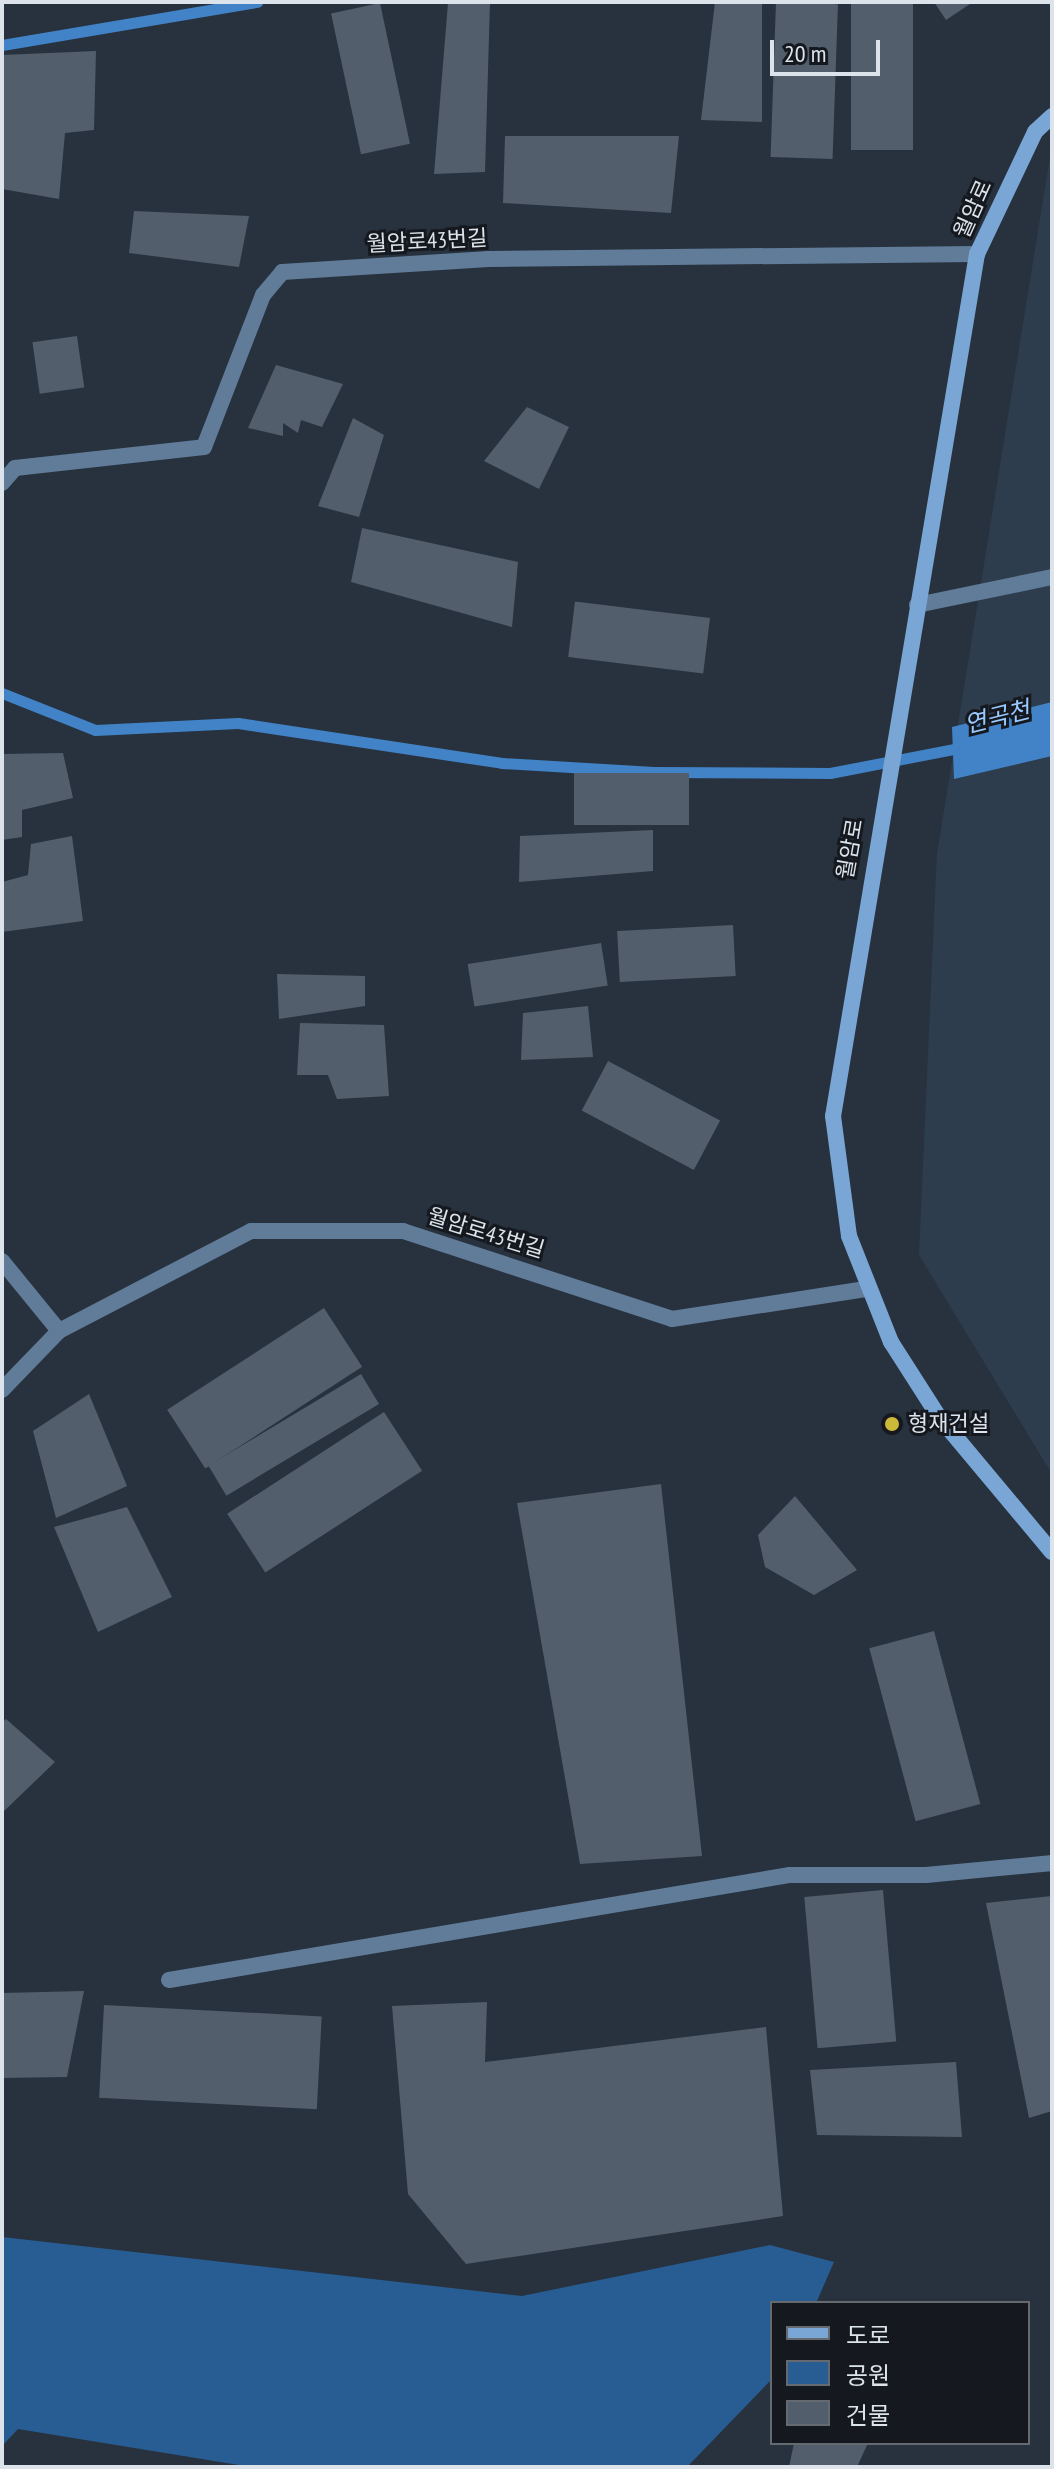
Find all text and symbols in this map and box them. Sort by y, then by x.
scale bar [774,24,884,74]
text: 20 m [784,38,826,69]
street label: 월암로 [949,176,997,242]
street label: 월암로43번길 [366,225,488,257]
water label: 연곡천 [961,695,1033,739]
street label: 월암로 [832,817,868,881]
street label: 월암로43번길 [424,1203,548,1263]
place label: 형재건설 [908,1411,989,1437]
marker: 형재건설 [883,1415,901,1433]
legend [770,2301,1030,2445]
text: 도로 [846,2320,890,2351]
text: 공원 [846,2360,890,2391]
text: 건물 [846,2400,890,2431]

